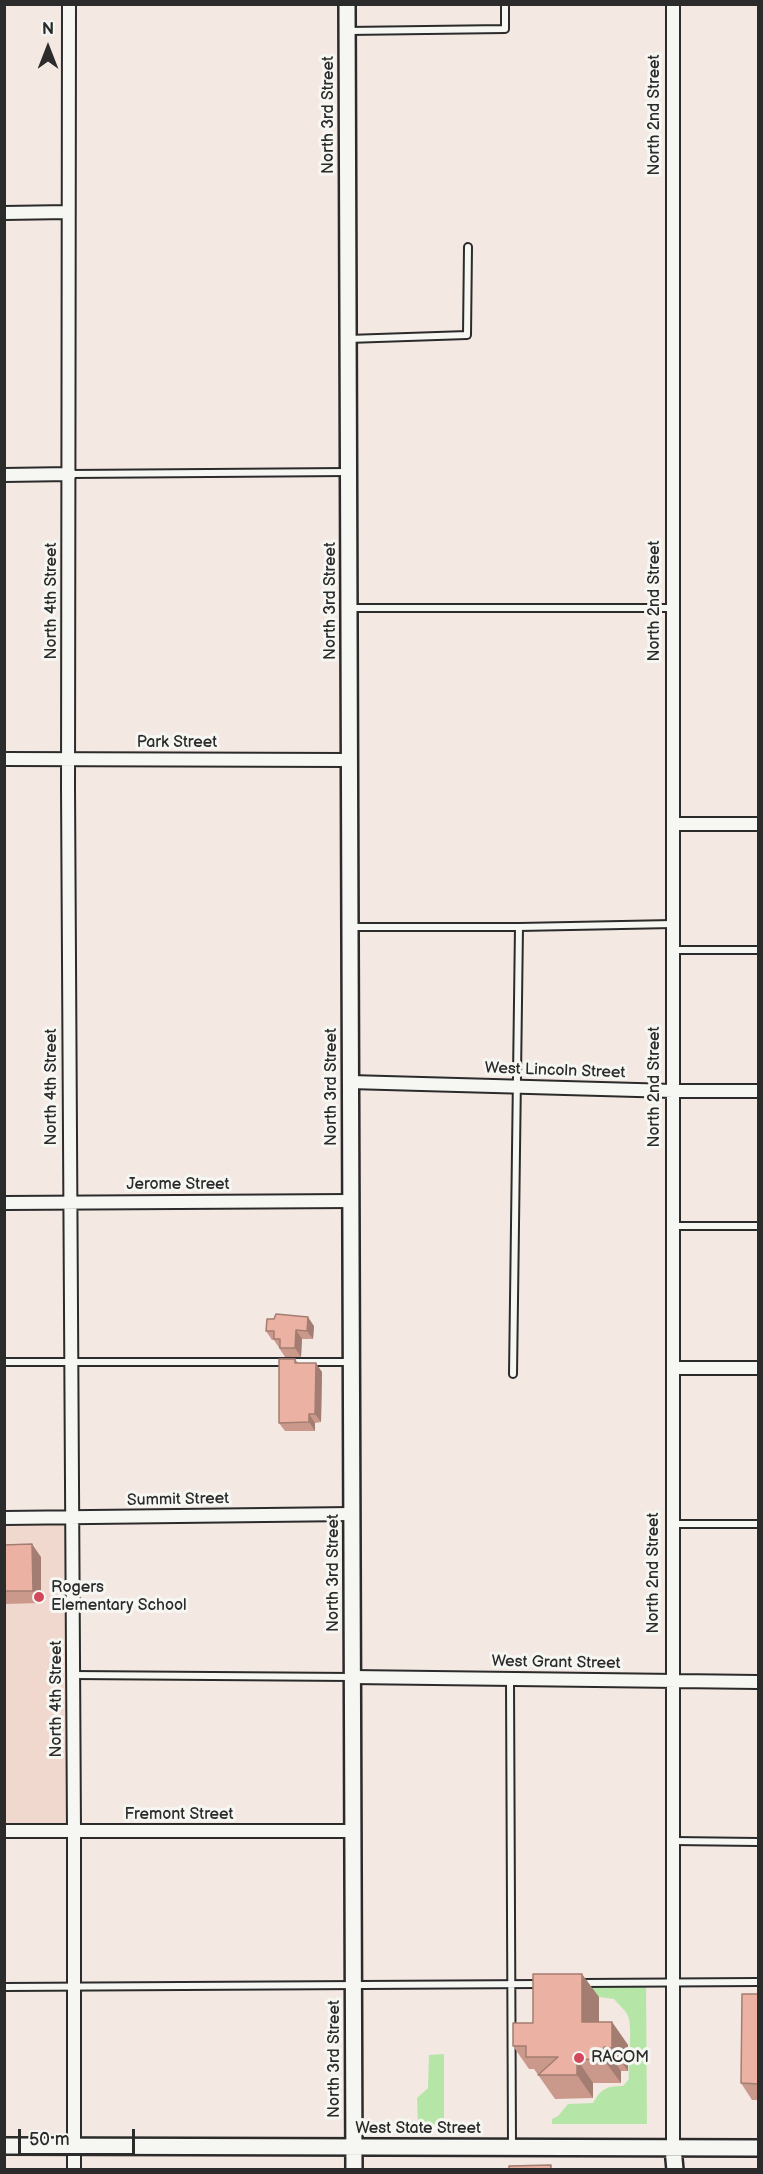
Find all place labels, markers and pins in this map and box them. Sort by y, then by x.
place label: Rogers Elementary School [51,1578,187,1616]
marker: Rogers Elementary School [32,1590,46,1604]
place label: RACOM [591,2048,649,2068]
marker: RACOM [572,2051,586,2065]

